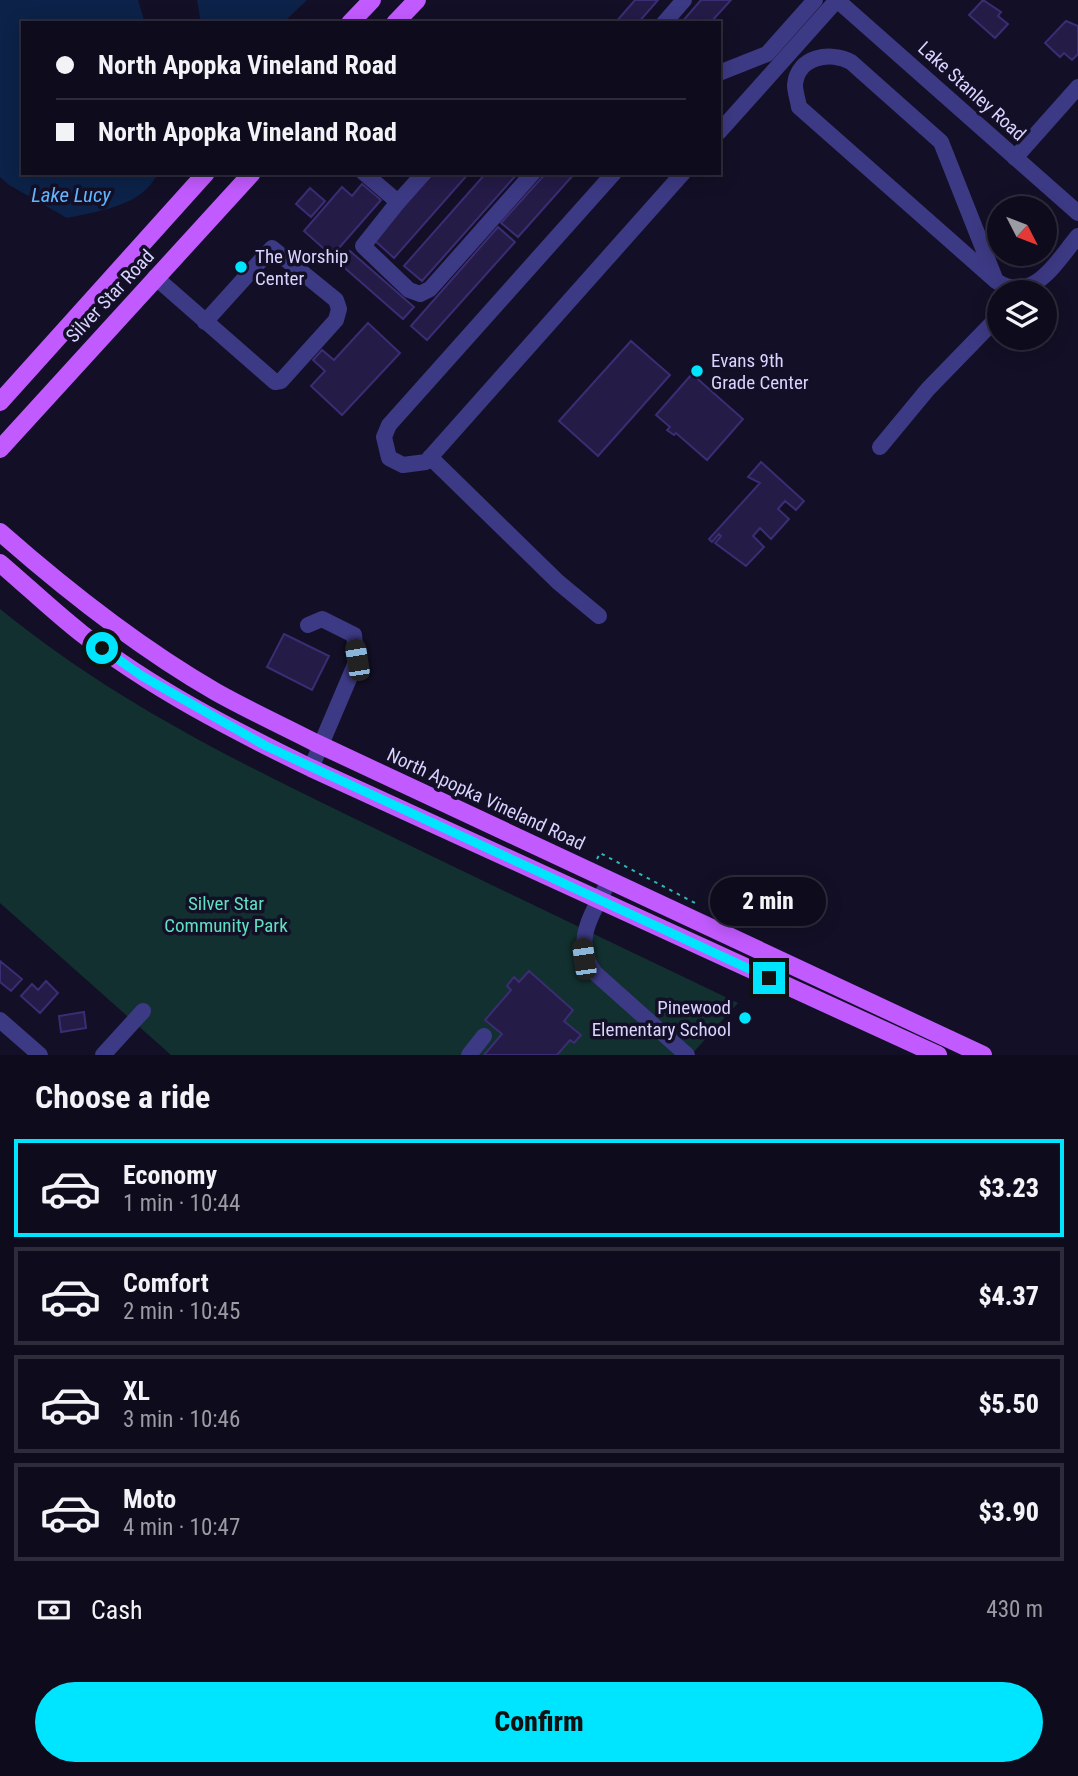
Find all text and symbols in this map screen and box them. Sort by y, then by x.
street label: Lake Stanley Road [913,37,1031,145]
text: North Apopka Vineland Road [98,50,397,80]
text: North Apopka Vineland Road [98,117,397,147]
water label: Lake Lucy [31,183,111,207]
north arrow [987,196,1057,266]
map controls [987,196,1057,350]
street label: Silver Star Road [61,245,159,347]
place label: The Worship Center [255,245,348,290]
marker: The Worship Center [233,259,249,275]
button: layers [987,280,1057,350]
place label: Evans 9th Grade Center [711,349,809,394]
marker: Evans 9th Grade Center [689,363,705,379]
route start [86,632,118,664]
car [344,638,371,682]
street label: North Apopka Vineland Road [383,743,589,855]
callout: 2 min [711,876,827,926]
text: 2 min [742,888,794,915]
park label: Silver Star Community Park [164,892,288,937]
car [571,937,598,981]
route end [753,962,785,994]
place label: Pinewood Elementary School [592,996,731,1041]
marker: Pinewood Elementary School [737,1010,753,1026]
text: Choose a ride [35,1078,210,1116]
icon: car [39,1157,102,1220]
text: Economy [123,1160,217,1190]
text: $3.23 [978,1173,1039,1203]
text: 1 min · 10:44 [123,1190,240,1217]
icon: car [39,1265,102,1328]
text: Comfort [123,1268,209,1298]
text: $4.37 [978,1281,1039,1311]
text: 2 min · 10:45 [123,1298,240,1325]
icon: car [39,1373,102,1436]
text: XL [123,1376,150,1406]
text: $5.50 [978,1389,1039,1419]
text: 3 min · 10:46 [123,1406,240,1433]
icon: car [39,1481,102,1544]
text: Moto [123,1484,176,1514]
text: $3.90 [978,1497,1039,1527]
text: 4 min · 10:47 [123,1514,240,1541]
icon: cash [35,1591,73,1629]
text: Cash [91,1595,143,1625]
text: 430 m [986,1596,1043,1623]
button: Confirm [35,1682,1043,1762]

